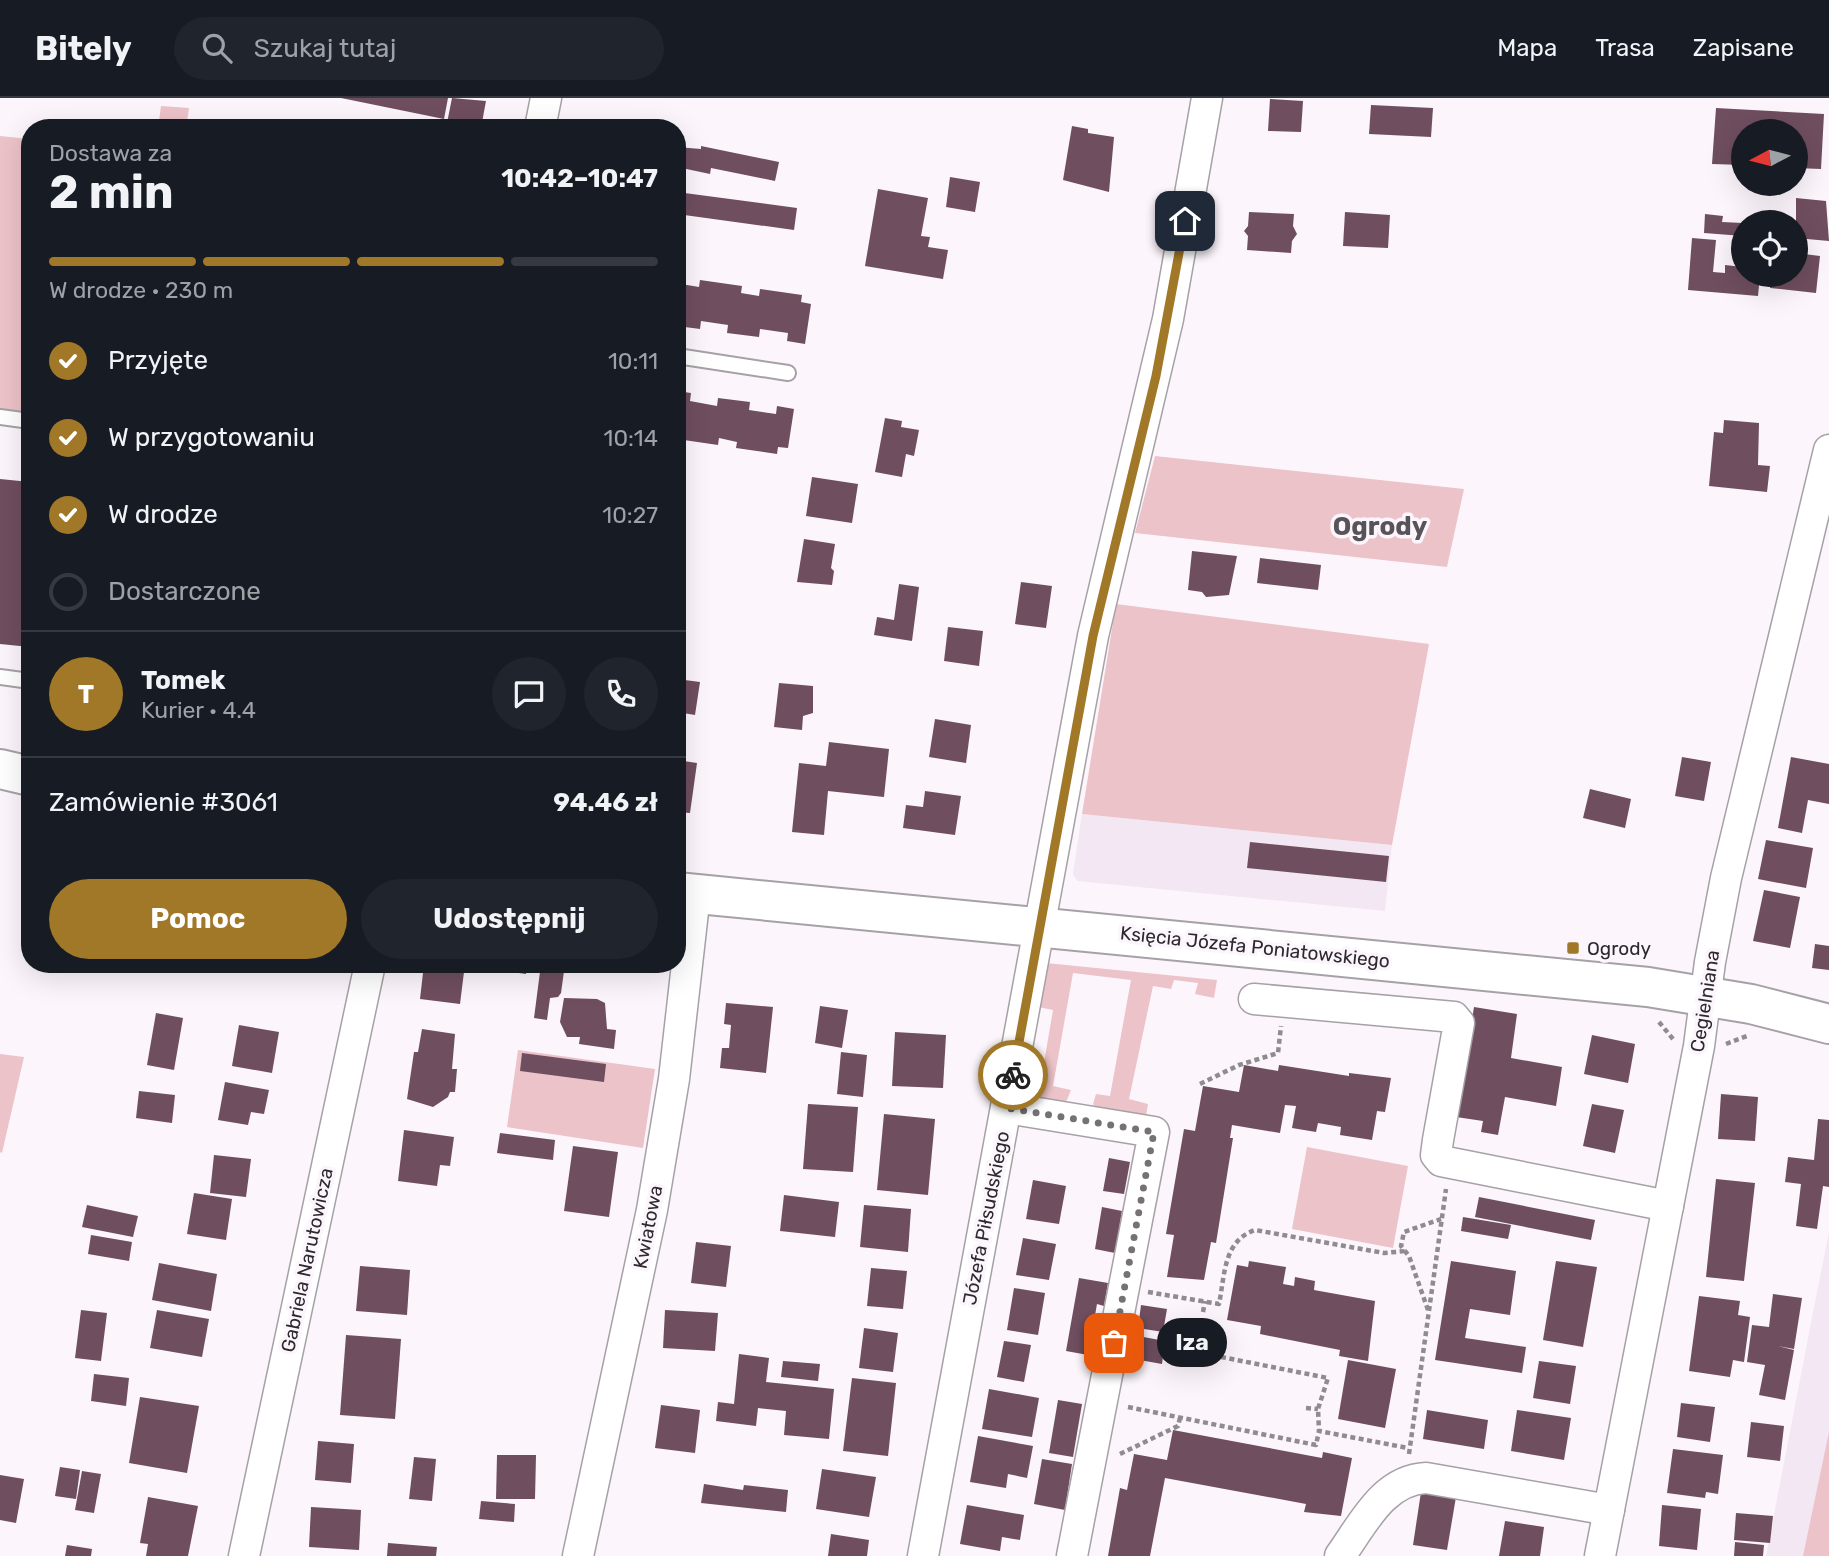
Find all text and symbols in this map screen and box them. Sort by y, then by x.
search box [174,17,664,80]
text: Bitely [35,29,132,68]
icon: search [198,29,236,67]
text: Szukaj tutaj [254,33,396,64]
text: Mapa [1497,34,1557,62]
text: Trasa [1595,34,1655,62]
text: Zapisane [1693,34,1794,62]
north arrow [1731,119,1808,196]
map controls [1731,119,1808,287]
text: Dostawa za [49,139,172,167]
text: 10:42–10:47 [501,163,658,194]
text: 2 min [49,165,174,220]
pin [1155,191,1215,251]
icon: home [1166,202,1204,240]
button: locate [1731,210,1808,287]
text: W drodze · 230 m [49,276,233,304]
icon: check [49,342,87,380]
text: Przyjęte [108,345,208,376]
text: 10:11 [608,347,658,375]
icon: check [49,419,87,457]
text: W przygotowaniu [108,422,315,453]
text: 10:14 [604,424,658,452]
icon: check [49,496,87,534]
text: W drodze [108,499,218,530]
text: 10:27 [602,501,658,529]
district label: Ogrody [1333,511,1428,542]
text: Dostarczone [108,576,261,607]
button: chat [492,657,566,731]
button: phone [584,657,658,731]
text: Tomek [141,665,225,696]
text: T [78,679,94,710]
text: Kurier · 4.4 [141,696,256,724]
text: Zamówienie #3061 [49,787,278,818]
text: 94.46 zł [553,787,658,818]
button: Pomoc [49,879,347,959]
button: Udostępnij [361,879,658,959]
street label: Księcia Józefa Poniatowskiego [1119,921,1391,973]
place label: Ogrody [1587,937,1651,960]
marker: Ogrody [1565,940,1581,956]
street label: Cegielniana [1686,948,1724,1054]
courier [978,1040,1048,1110]
icon: bike [994,1056,1032,1094]
street label: Józefa Piłsudskiego [958,1129,1014,1307]
street label: Gabriela Narutowicza [276,1166,338,1354]
street label: Kwiatowa [629,1183,667,1271]
pin [1084,1313,1144,1373]
callout: Iza [1156,1318,1226,1368]
icon: bag [1095,1324,1133,1362]
text: Iza [1175,1328,1209,1356]

